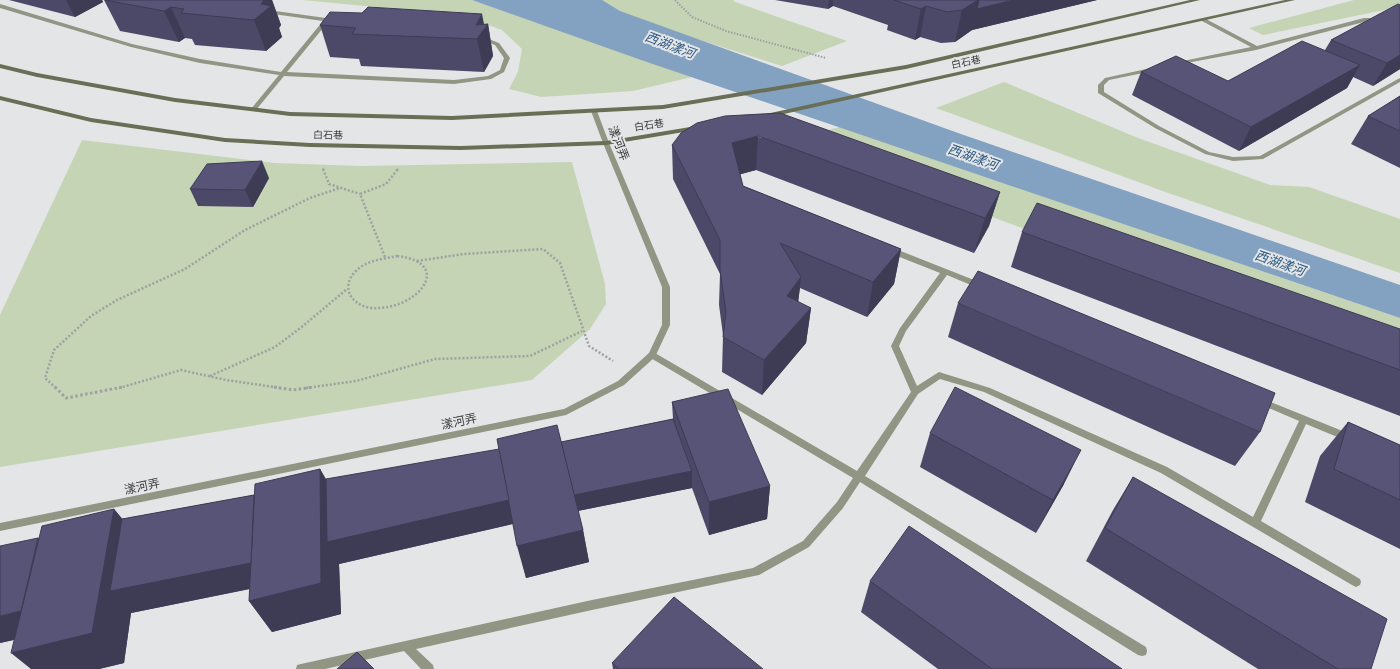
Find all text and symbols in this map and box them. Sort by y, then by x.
water label: 西湖漾河 [643,28,700,63]
street label: 白石巷 [950,53,982,71]
street label: 白石巷 [633,116,665,134]
street label: 漾河弄 [606,124,632,162]
street label: 白石巷 [313,128,343,142]
water label: 西湖漾河 [946,140,1003,174]
water label: 西湖漾河 [1253,246,1310,280]
street label: 漾河弄 [440,410,478,432]
street label: 漾河弄 [123,475,161,497]

